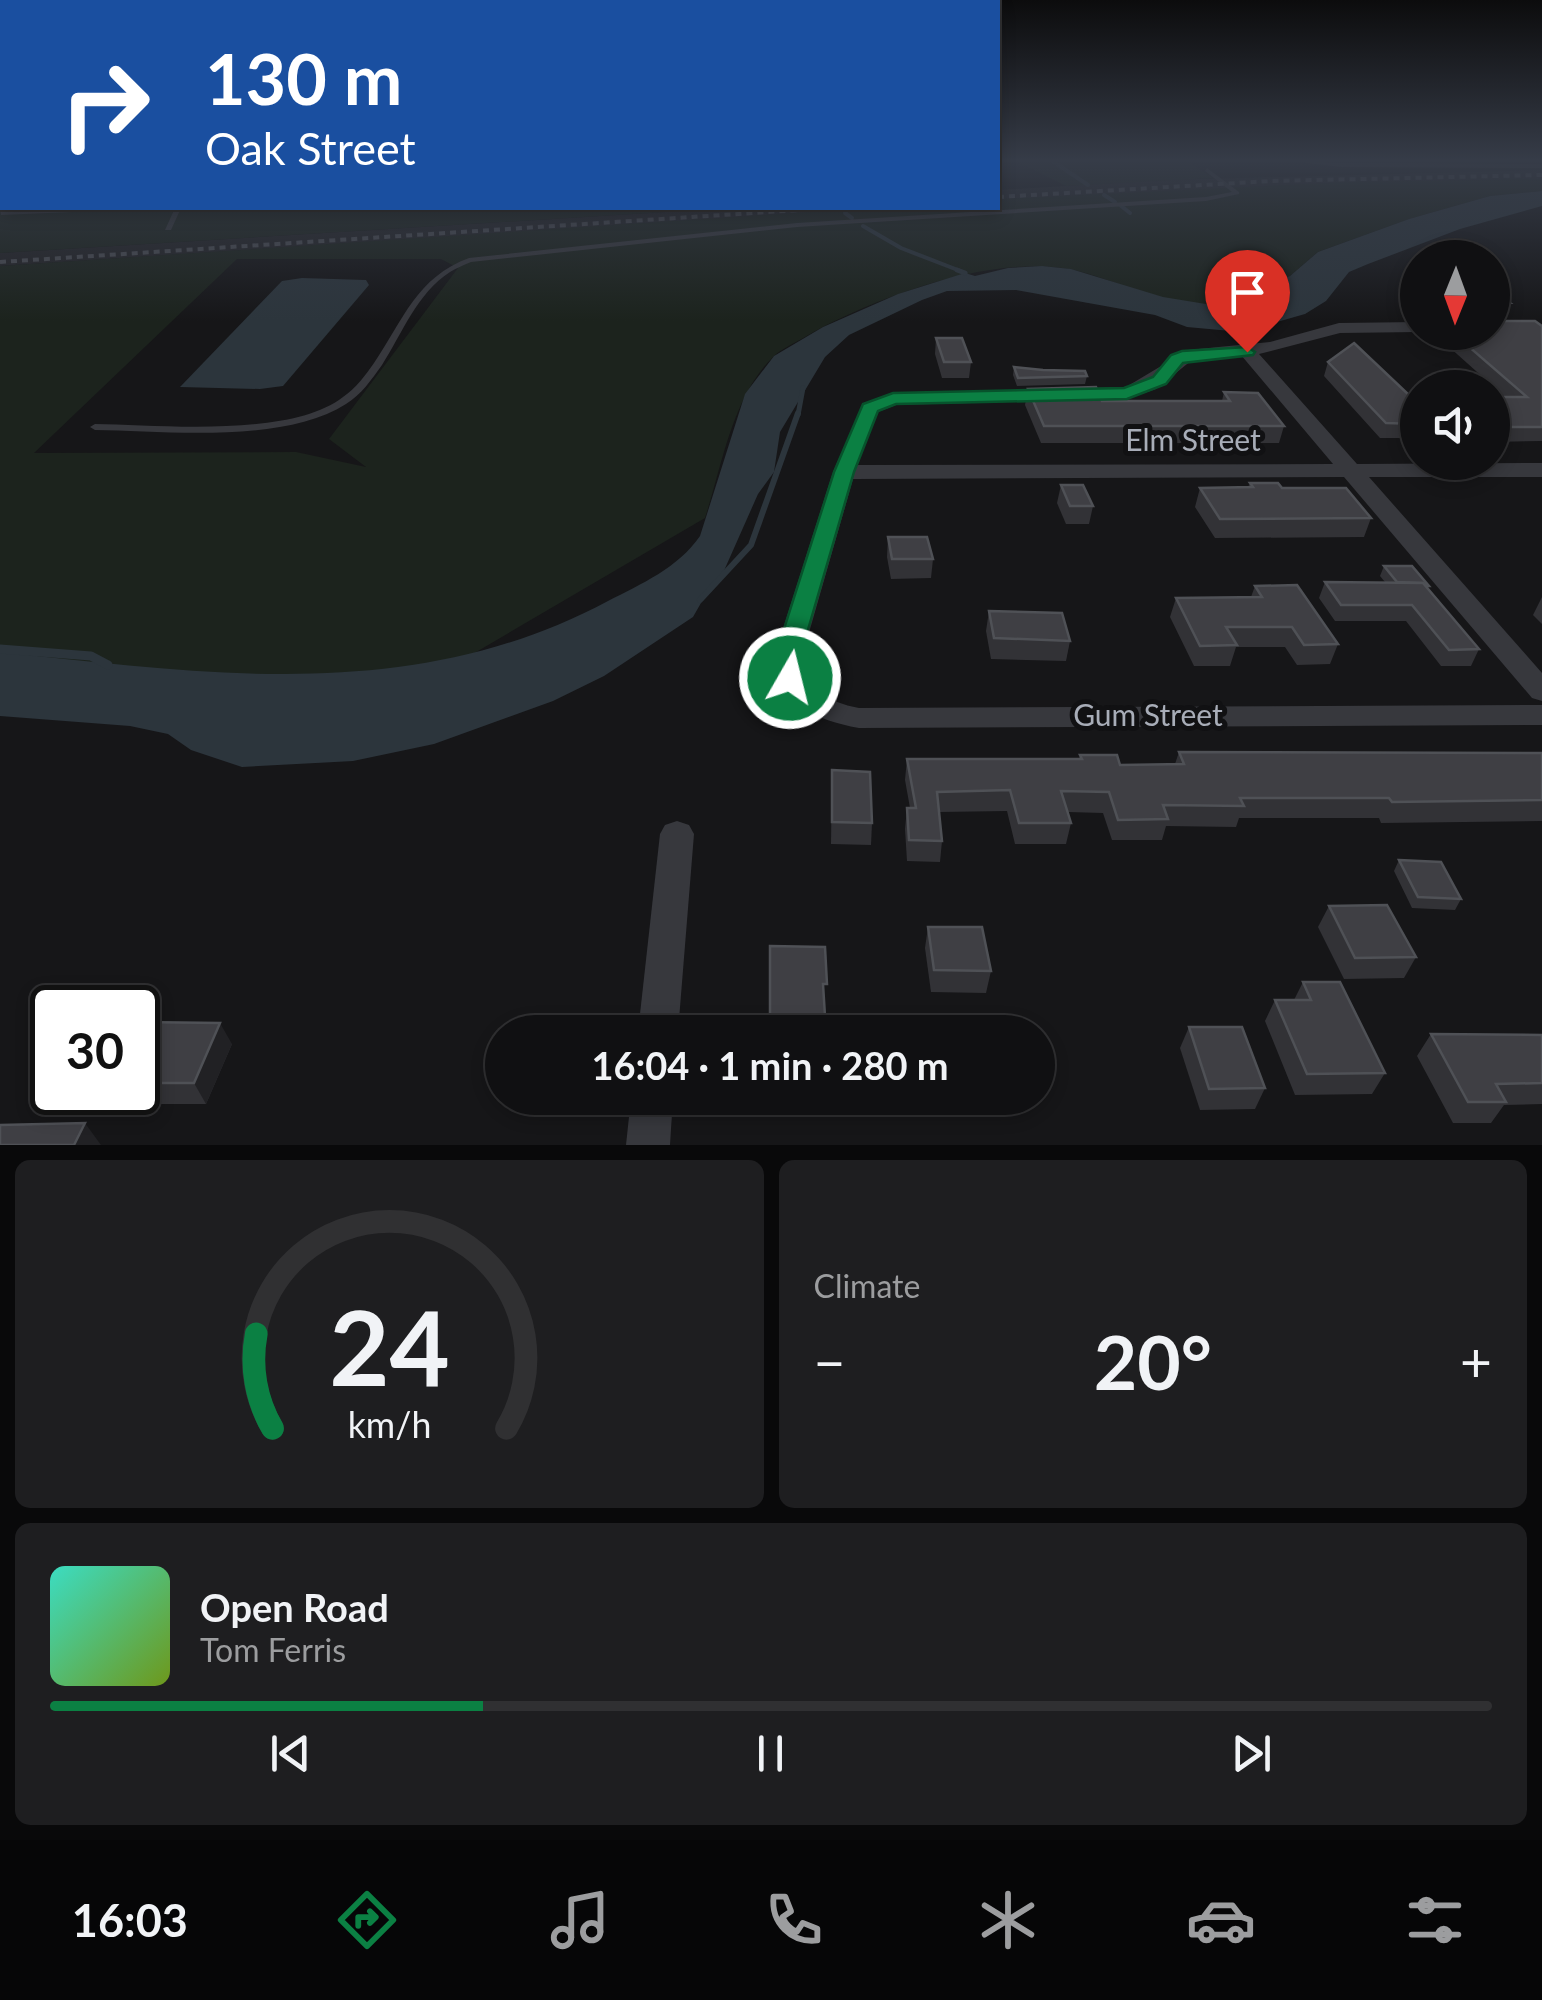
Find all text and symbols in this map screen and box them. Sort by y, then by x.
text: 130 m [205,36,402,120]
icon: right [40,40,170,170]
text: Oak Street [205,121,416,175]
north arrow [1400,240,1510,350]
map controls [1400,240,1510,480]
pin [1205,250,1290,353]
icon: arrive [1220,265,1275,320]
button: sound [1400,370,1510,480]
street label: Elm Street [1125,421,1261,457]
position arrow [738,626,842,730]
street label: Gum Street [1073,696,1223,732]
speed limit sign: 30 [30,985,160,1115]
text: 16:04 · 1 min · 280 m [591,1042,949,1088]
text: Climate [814,1266,920,1305]
text: 24 [329,1283,450,1408]
text: 20° [1094,1316,1212,1406]
text: − [814,1328,845,1394]
text: + [1460,1328,1492,1394]
text: km/h [347,1403,431,1446]
text: Open Road [200,1584,389,1630]
text: Tom Ferris [200,1630,346,1669]
icon: previous [263,1726,318,1781]
icon: pause [743,1726,798,1781]
icon: next [1224,1726,1279,1781]
icon: directions [332,1885,402,1955]
icon: music [545,1885,615,1955]
icon: phone [759,1885,829,1955]
icon: climate [973,1885,1043,1955]
icon: car [1186,1885,1256,1955]
icon: filters [1400,1885,1470,1955]
text: 16:03 [72,1893,188,1947]

